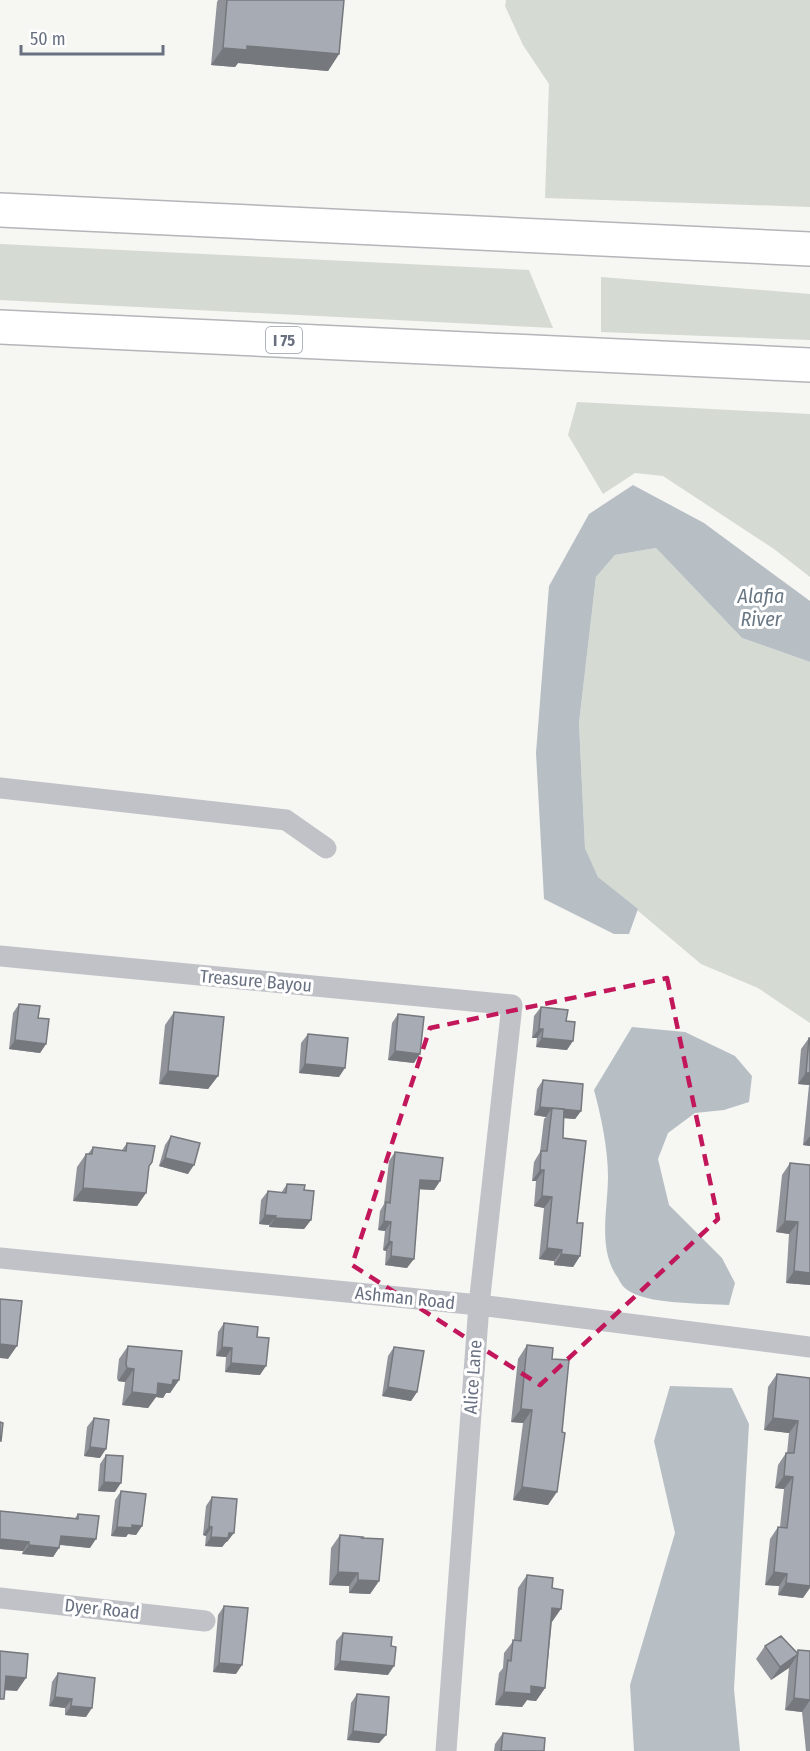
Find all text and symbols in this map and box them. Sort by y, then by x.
scale bar [21,18,164,56]
text: 50 m [30,28,66,50]
road number: I 75 [266,327,302,353]
water label: Alafia River [737,584,784,631]
street label: Treasure Bayou [199,965,313,997]
street label: Ashman Road [354,1282,456,1314]
street label: Alice Lane [459,1339,487,1415]
street label: Dyer Road [63,1594,141,1624]

